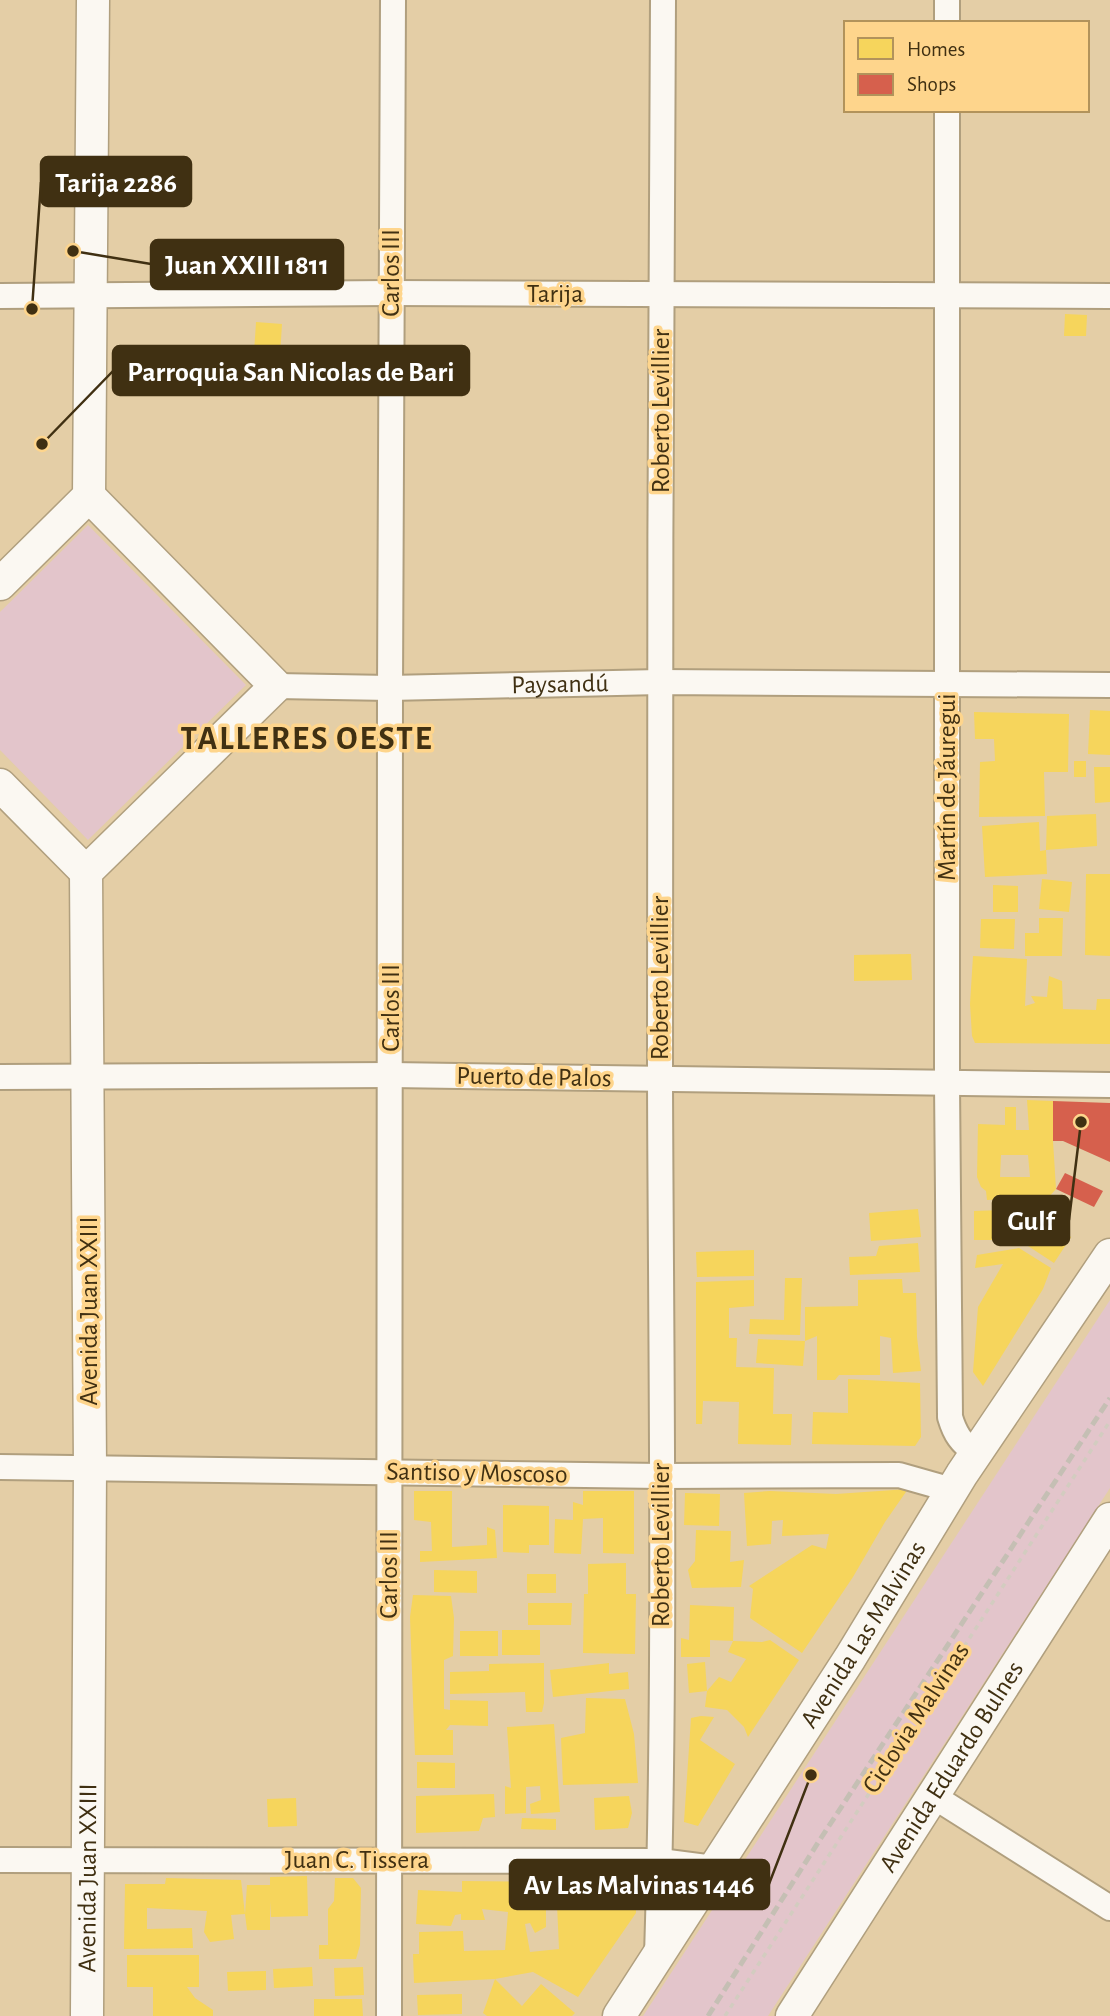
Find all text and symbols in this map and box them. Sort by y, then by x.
legend [844,21,1089,112]
text: Homes [907,39,965,60]
text: Shops [907,74,956,95]
callout: Tarija 2286 [41,157,191,206]
text: Tarija 2286 [55,170,177,198]
street label: Carlos III [378,229,404,317]
callout: Juan XXIII 1811 [151,240,343,289]
text: Juan XXIII 1811 [165,252,329,280]
street label: Tarija [527,281,583,307]
street label: Roberto Levillier [648,328,674,493]
callout: Parroquia San Nicolas de Bari [113,346,469,395]
text: Parroquia San Nicolas de Bari [127,359,455,387]
street label: Paysandú [511,670,609,698]
street label: Martín de Jáuregui [934,693,960,881]
district label: TALLERES OESTE [181,723,433,756]
street label: Roberto Levillier [647,895,673,1060]
street label: Carlos III [378,964,404,1052]
street label: Puerto de Palos [456,1063,612,1091]
callout: Gulf [993,1196,1069,1245]
text: Gulf [1007,1208,1057,1236]
street label: Avenida Juan XXIII [76,1217,102,1405]
street label: Santiso y Moscoso [386,1458,568,1488]
street label: Roberto Levillier [648,1462,674,1627]
street label: Carlos III [376,1531,402,1619]
street label: Avenida Las Malvinas [796,1537,931,1733]
street label: Ciclovia Malvinas [858,1638,974,1798]
street label: Avenida Eduardo Bulnes [875,1657,1028,1877]
street label: Avenida Juan XXIII [74,1783,101,1973]
street label: Juan C. Tissera [285,1847,429,1873]
callout: Av Las Malvinas 1446 [510,1860,769,1909]
text: Av Las Malvinas 1446 [523,1872,755,1900]

